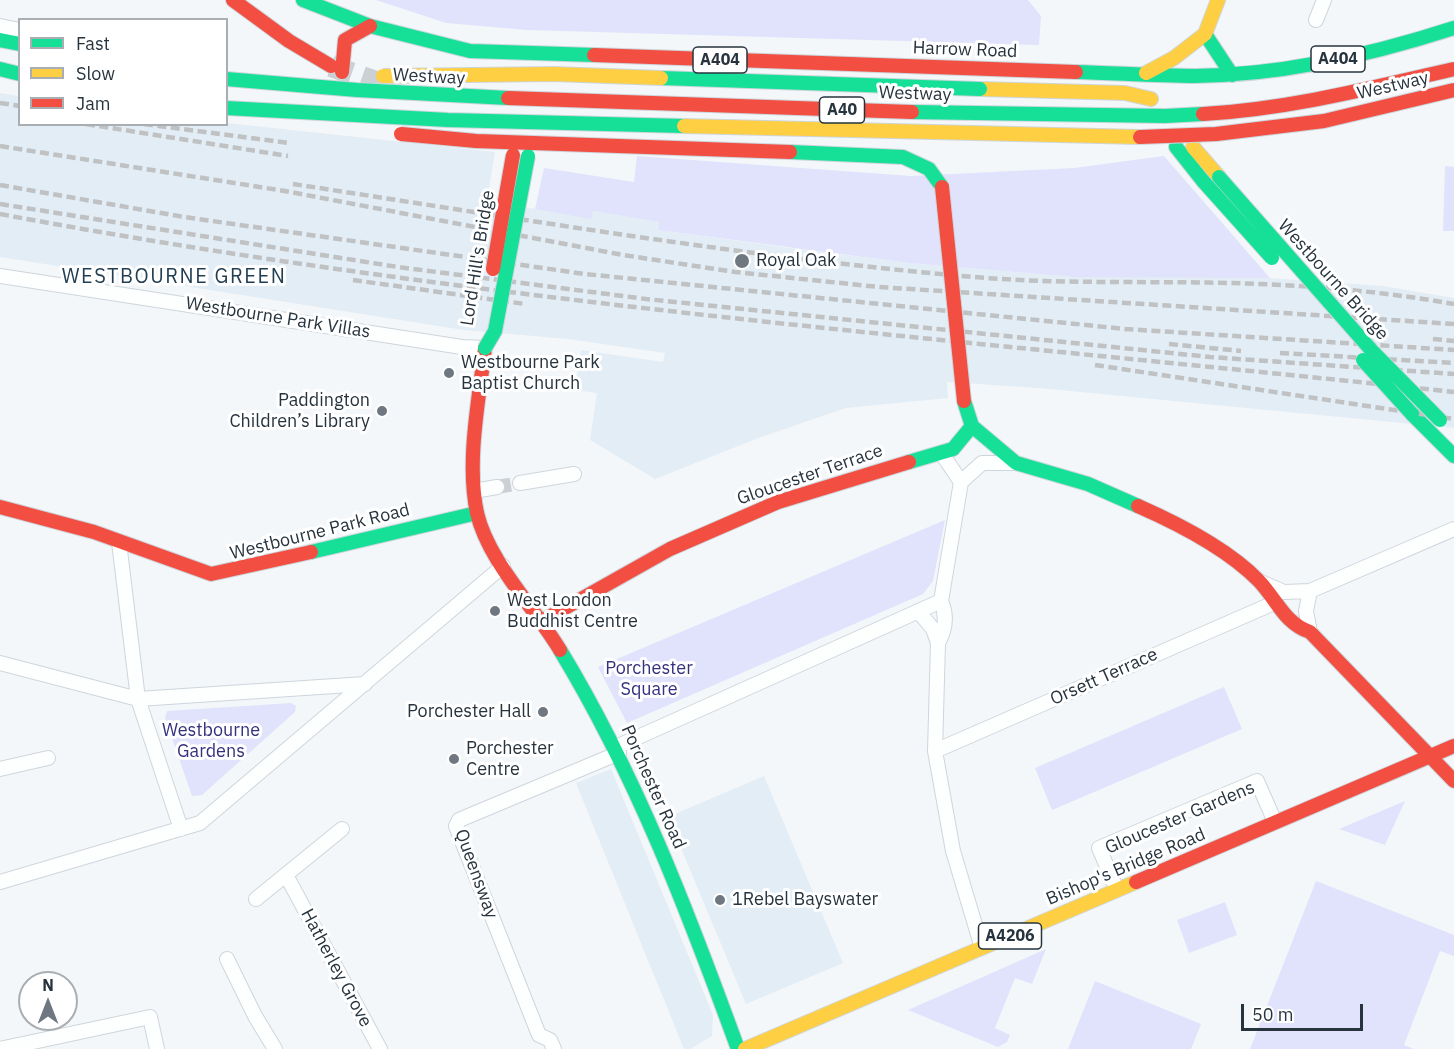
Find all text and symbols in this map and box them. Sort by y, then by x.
legend [18,18,228,126]
text: Fast [76,32,110,55]
street label: Harrow Road [912,37,1018,63]
road number: A404 [1311,46,1365,72]
road number: A404 [693,47,747,73]
text: Slow [76,62,115,85]
street label: Westway [392,64,466,90]
street label: Westway [1355,67,1431,105]
street label: Westway [878,82,952,106]
text: Jam [76,92,111,115]
road number: A40 [820,97,864,123]
street label: Lord Hill's Bridge [457,189,499,327]
street label: Westbourne Bridge [1273,215,1393,345]
place label: Royal Oak [756,250,837,272]
marker: Royal Oak [733,252,751,270]
district label: WESTBOURNE GREEN [62,265,286,289]
street label: Westbourne Park Villas [184,293,372,343]
place label: Westbourne Park Baptist Church [461,352,600,394]
marker: Westbourne Park Baptist Church [442,366,456,380]
place label: Paddington Children’s Library [229,390,370,432]
marker: Paddington Children’s Library [375,404,389,418]
street label: Gloucester Terrace [734,440,886,510]
street label: Westbourne Park Road [228,499,412,565]
place label: West London Buddhist Centre [507,590,638,632]
marker: West London Buddhist Centre [488,604,502,618]
street label: Orsett Terrace [1047,644,1161,710]
park label: Porchester Square [605,658,693,700]
place label: Porchester Hall [407,701,531,723]
marker: Porchester Hall [536,705,550,719]
park label: Westbourne Gardens [162,720,260,762]
street label: Porchester Road [616,722,690,852]
place label: Porchester Centre [466,738,554,780]
marker: Porchester Centre [447,752,461,766]
street label: Gloucester Gardens [1102,777,1258,859]
street label: Bishop's Bridge Road [1043,824,1209,910]
street label: Queensway [450,826,502,922]
place label: 1Rebel Bayswater [732,889,878,911]
marker: 1Rebel Bayswater [713,893,727,907]
street label: Hatherley Grove [296,905,376,1031]
road number: A4206 [978,923,1042,949]
north arrow [18,971,78,1031]
text: N [42,975,54,995]
scale bar [1244,992,1366,1030]
text: 50 m [1252,1003,1294,1026]

